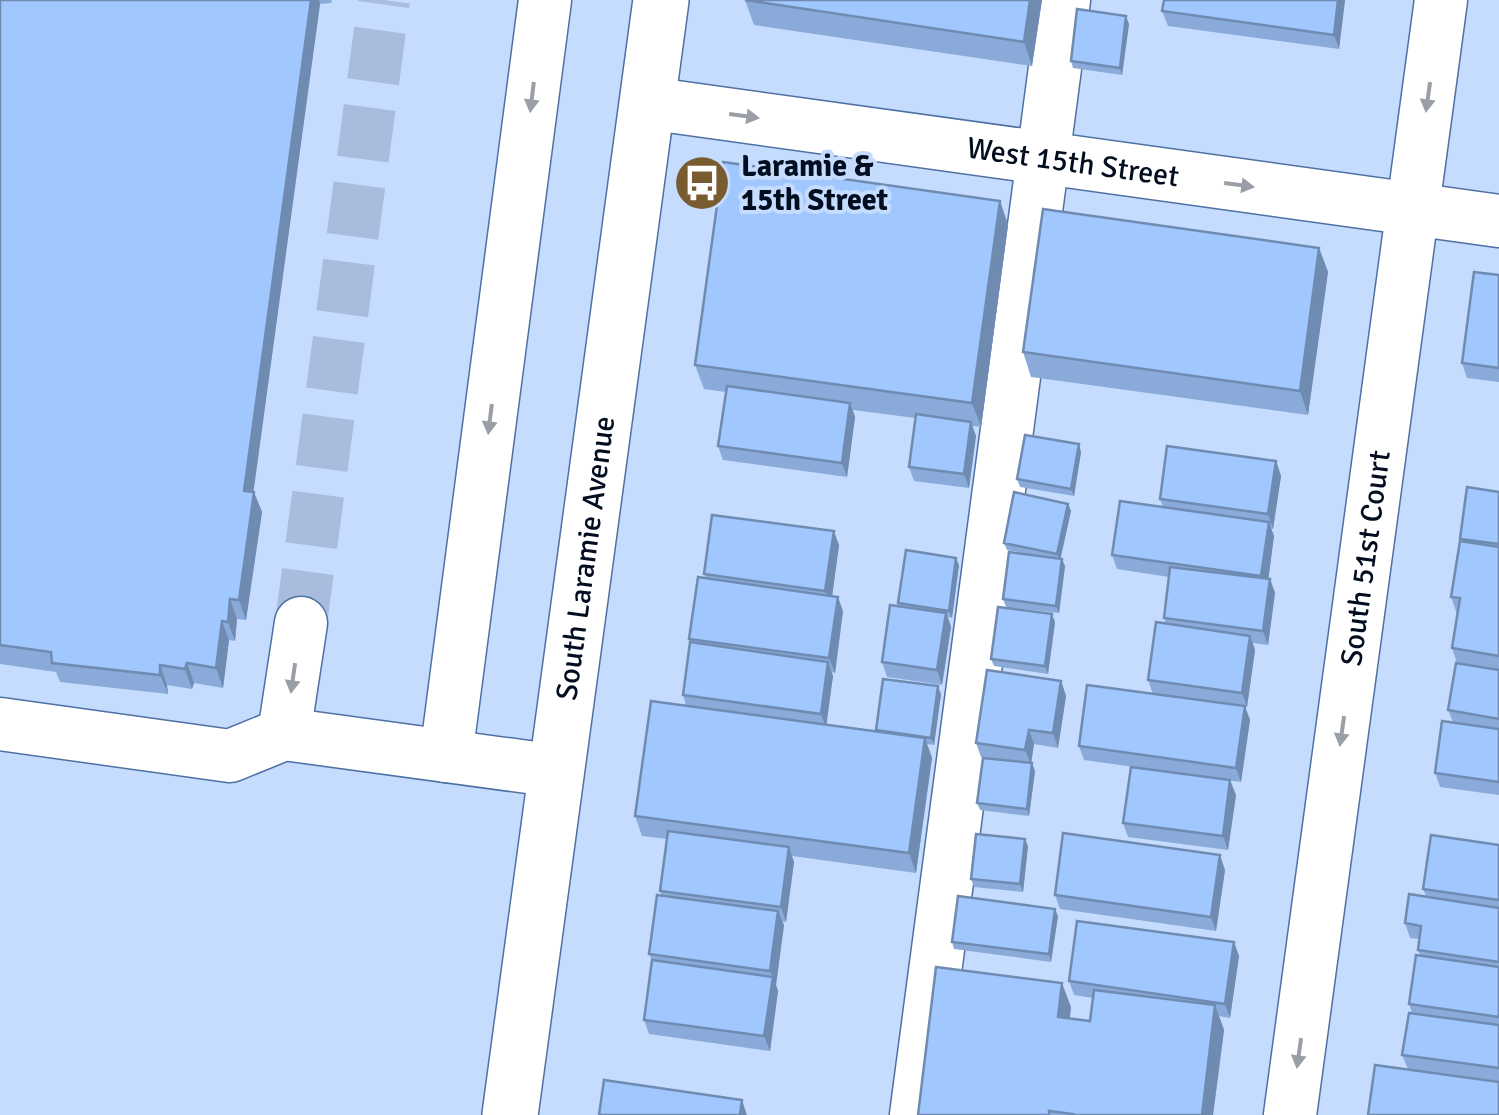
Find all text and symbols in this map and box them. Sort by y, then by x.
one-way arrow [524,81,540,113]
one-way arrow [1419,81,1435,113]
one-way arrow [729,109,760,125]
street label: West 15th Street [965,129,1181,195]
place label: Laramie & 15th Street [741,148,888,219]
bus stop icon: Laramie & 15th Street [672,153,732,213]
one-way arrow [1224,177,1256,193]
one-way arrow [481,404,497,435]
street label: South Laramie Avenue [548,414,623,702]
street label: South 51st Court [1333,448,1398,668]
one-way arrow [284,663,300,694]
one-way arrow [1334,716,1350,747]
one-way arrow [1290,1038,1306,1069]

